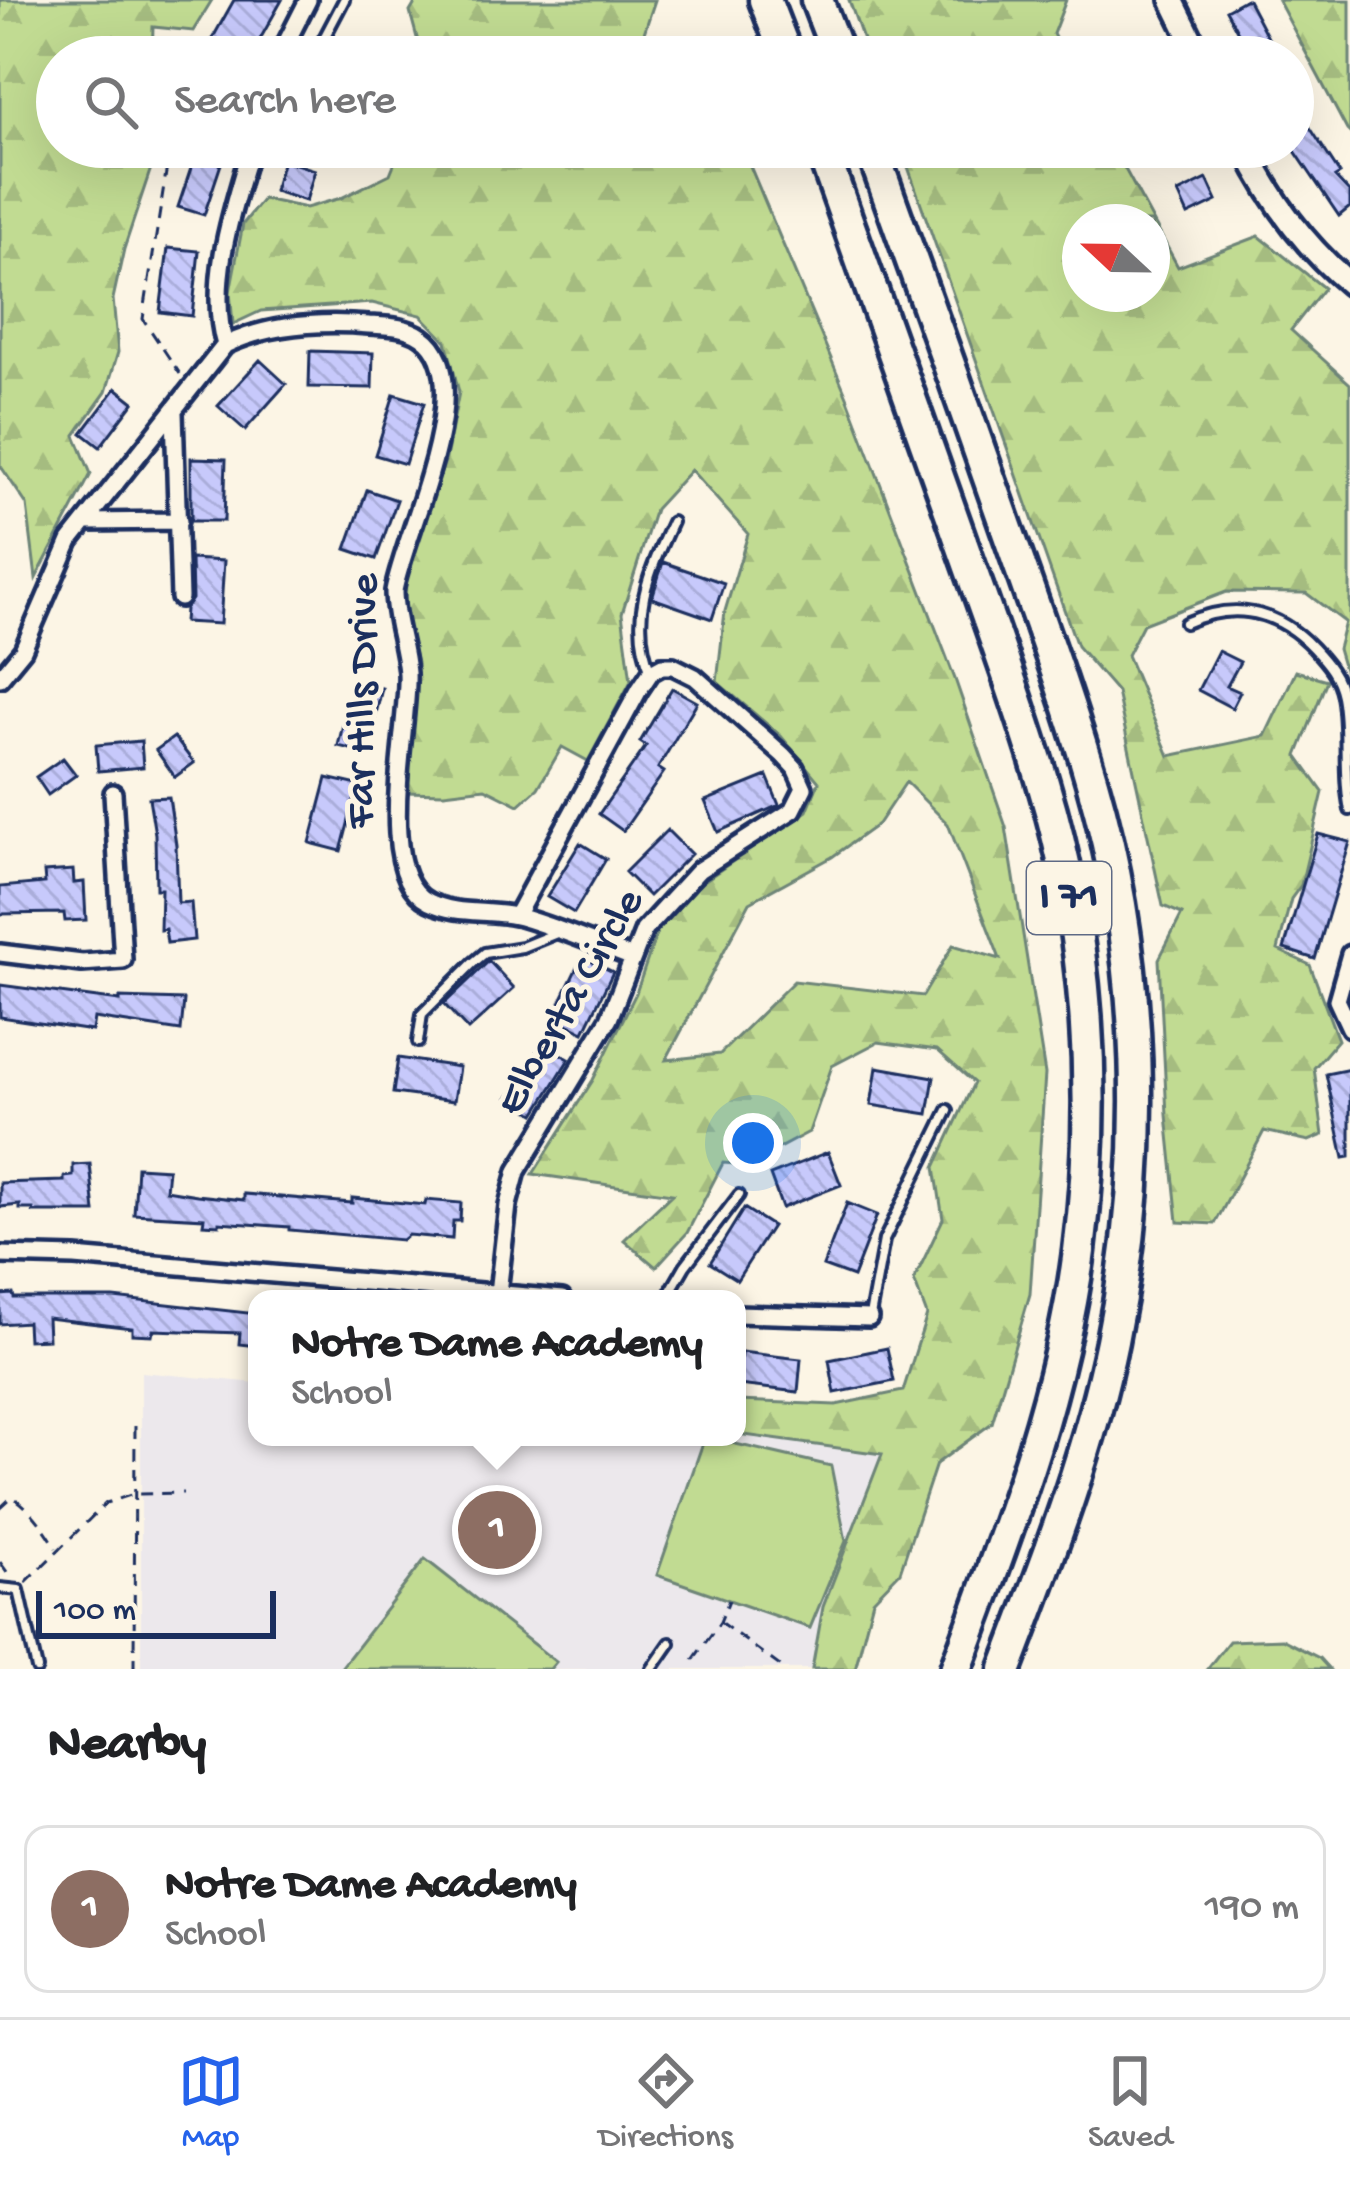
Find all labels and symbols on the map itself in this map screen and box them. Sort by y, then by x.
north arrow [1062,204,1170,312]
street label: Far Hills Drive [336,572,394,830]
road number: I 71 [1027,862,1111,934]
street label: Elberta Circle [486,879,659,1126]
your location [723,1113,783,1173]
pin: 1 [458,1485,536,1575]
scale bar [36,1585,276,1638]

